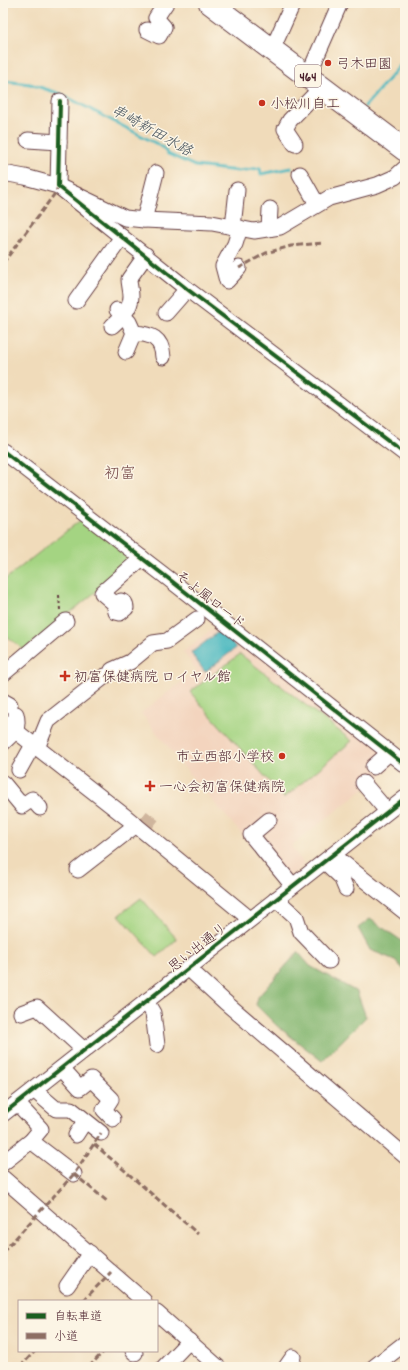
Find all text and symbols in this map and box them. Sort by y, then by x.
place label: 弓木田園 [336,55,392,75]
marker: 弓木田園 [323,58,333,68]
road number: 464 [295,65,321,87]
place label: 小松川自工 [270,95,340,115]
marker: 小松川自工 [257,98,267,108]
water label: 串崎新田水路 [106,100,197,164]
district label: 初富 [104,463,136,486]
street label: そよ風ロード [171,567,249,634]
place label: 初富保健病院 ロイヤル館 [74,668,231,688]
marker: 初富保健病院 ロイヤル館 [59,670,71,682]
place label: 市立西部小学校 [176,748,274,768]
marker: 市立西部小学校 [277,751,287,761]
place label: 一心会初富保健病院 [159,778,285,798]
marker: 一心会初富保健病院 [144,780,156,792]
street label: 思い出通り [164,919,232,978]
legend [18,1300,158,1352]
text: 自転車道 [54,1309,102,1326]
text: 小道 [54,1329,78,1346]

